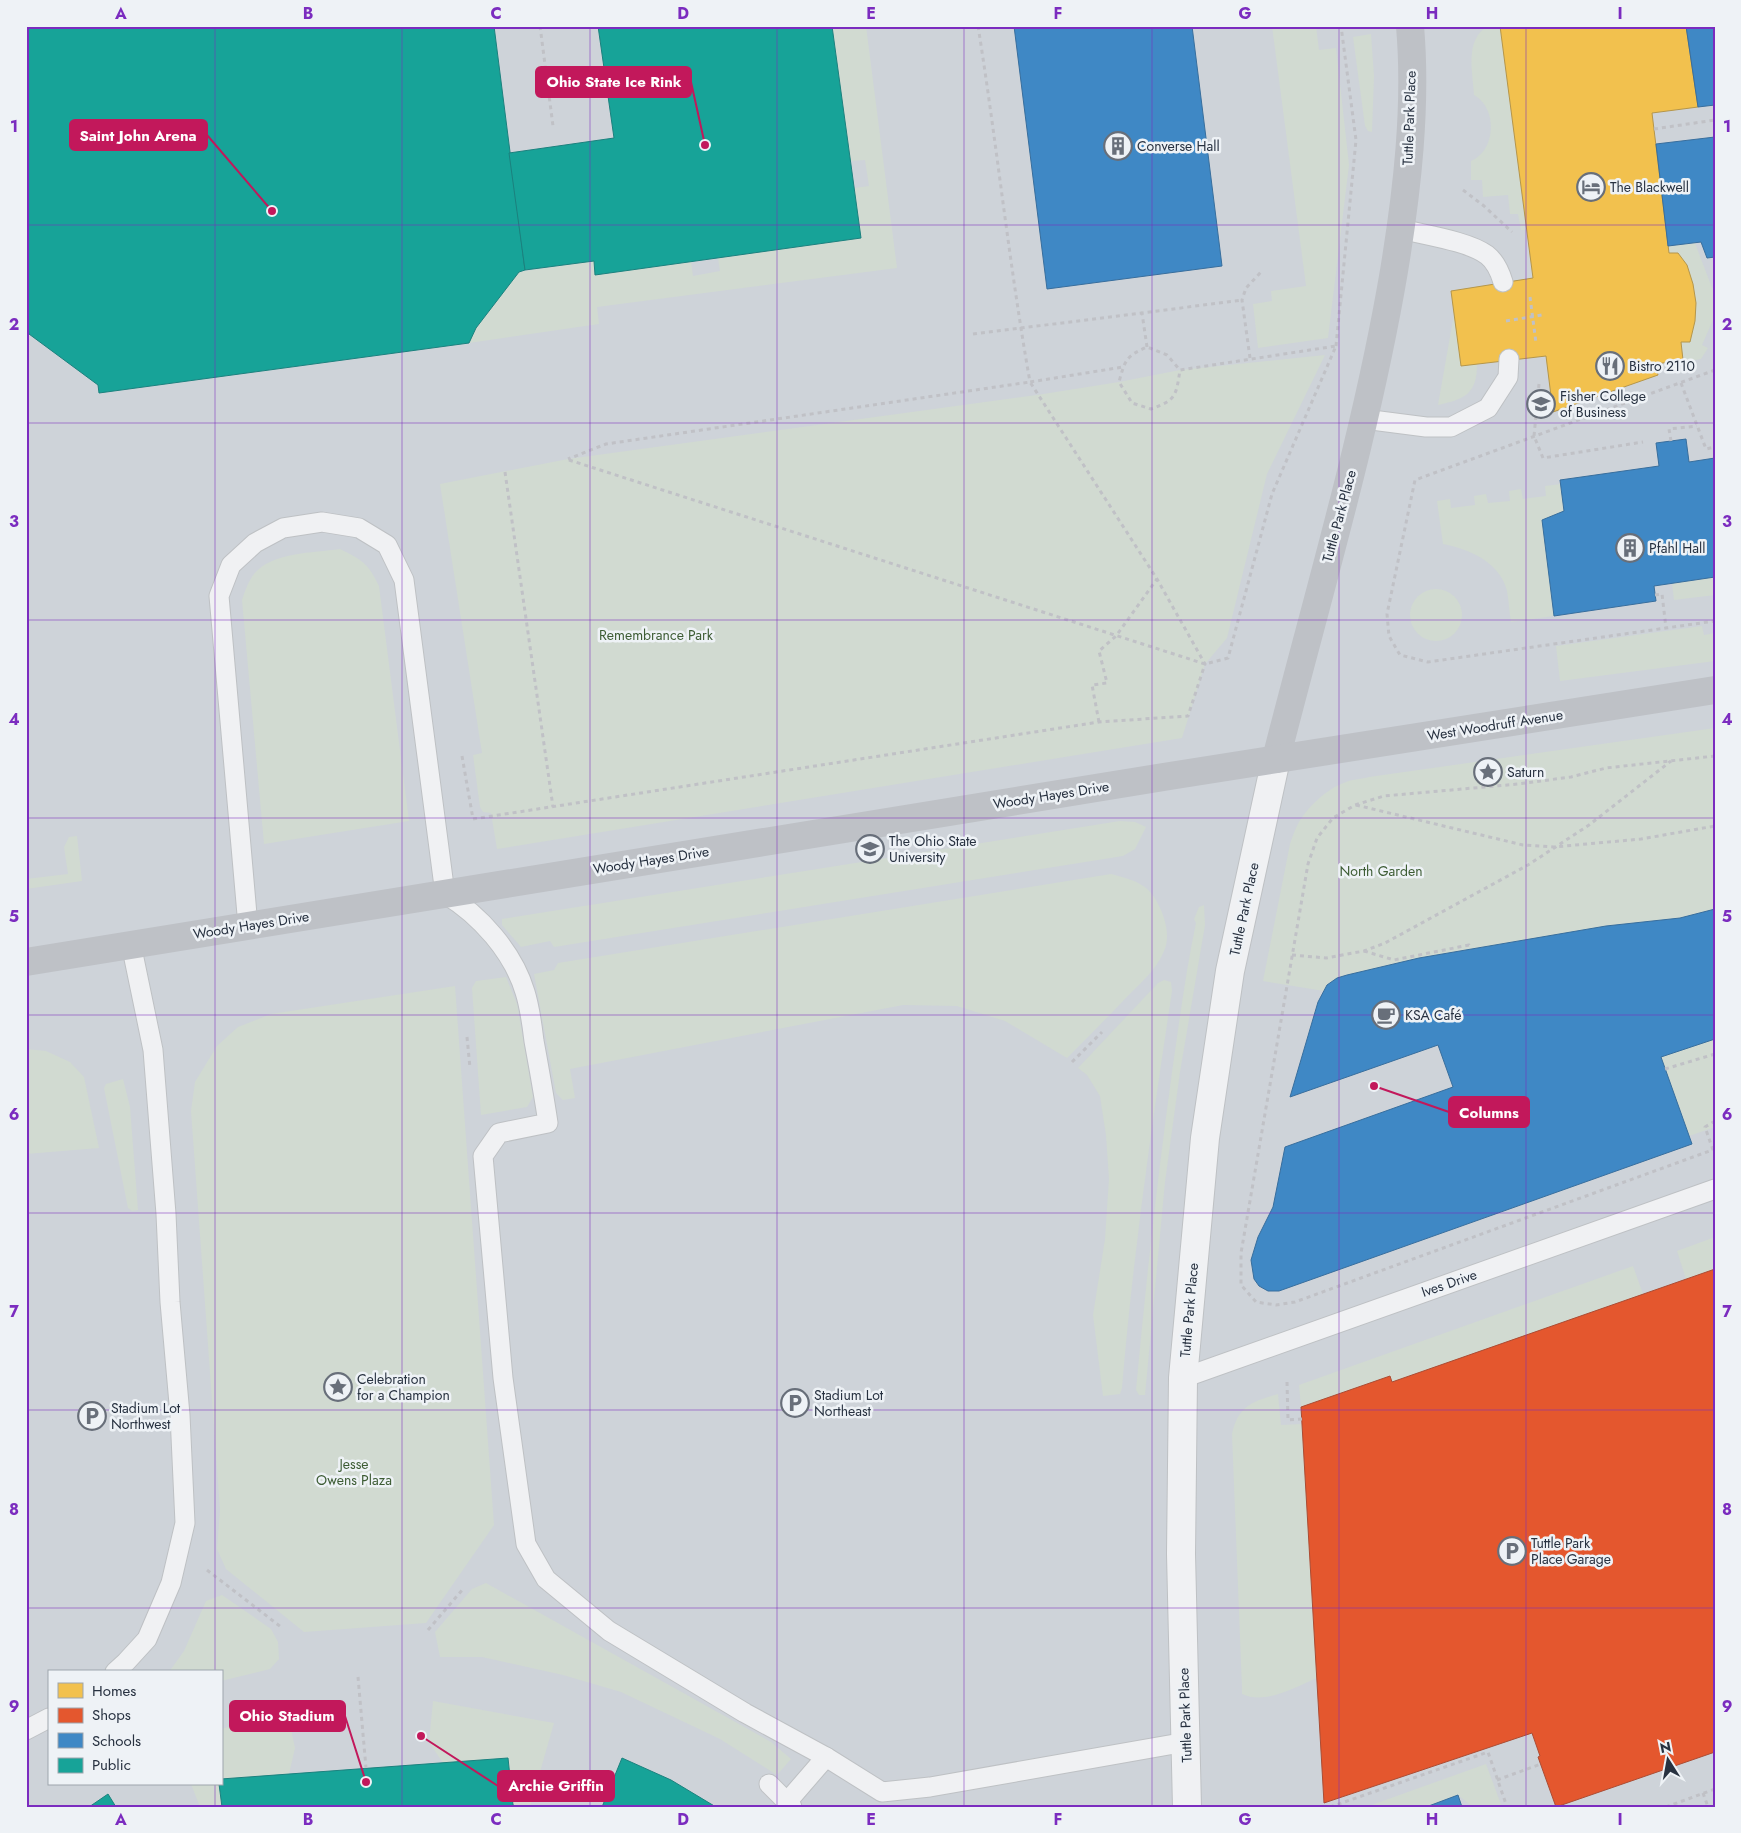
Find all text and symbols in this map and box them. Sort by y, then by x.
text: A [114,2,127,25]
text: B [303,2,313,25]
text: C [490,2,502,25]
text: D [677,2,689,25]
text: E [866,2,876,25]
text: F [1054,2,1062,25]
text: G [1238,2,1252,25]
text: H [1426,2,1438,25]
text: I [1617,2,1623,25]
callout: Ohio State Ice Rink [536,67,691,97]
street label: Tuttle Park Place [1397,70,1421,166]
text: Ohio State Ice Rink [547,71,682,93]
text: 1 [10,115,18,138]
text: 1 [1723,115,1731,138]
callout: Saint John Arena [70,120,207,150]
text: Saint John Arena [79,125,197,147]
building icon: Converse Hall [1103,131,1133,161]
place label: Converse Hall [1137,136,1220,156]
hotel icon: The Blackwell [1576,172,1606,202]
place label: The Blackwell [1610,177,1689,197]
text: 2 [9,313,19,336]
text: 2 [1722,313,1732,336]
restaurant icon: Bistro 2110 [1595,351,1625,381]
place label: Bistro 2110 [1629,356,1695,376]
place label: Fisher College of Business [1560,386,1646,422]
school or university icon: Fisher College of Business [1526,389,1556,419]
street label: Tuttle Park Place [1317,468,1361,564]
text: 3 [9,510,19,533]
text: 3 [1722,510,1732,533]
building icon: Pfahl Hall [1615,533,1645,563]
place label: Pfahl Hall [1649,538,1705,558]
park label: Remembrance Park [599,625,714,645]
street label: West Woodruff Avenue [1426,704,1564,746]
text: 4 [8,708,20,731]
text: 4 [1721,708,1733,731]
place icon: Saturn [1473,757,1503,787]
place label: Saturn [1507,762,1544,782]
street label: Woody Hayes Drive [992,776,1110,814]
place label: The Ohio State University [889,831,977,867]
school or university icon: The Ohio State University [855,834,885,864]
street label: Woody Hayes Drive [592,841,710,879]
street label: Tuttle Park Place [1224,861,1264,957]
park label: North Garden [1339,861,1423,881]
text: 5 [9,905,19,928]
text: 5 [1722,905,1732,928]
street label: Woody Hayes Drive [192,906,310,944]
cafe icon: KSA Café [1371,1000,1401,1030]
place label: KSA Café [1405,1005,1462,1025]
callout: Columns [1449,1097,1529,1127]
text: Columns [1459,1102,1519,1124]
text: 6 [9,1103,19,1126]
text: 6 [1722,1103,1732,1126]
street label: Tuttle Park Place [1175,1262,1203,1358]
street label: Ives Drive [1419,1264,1479,1302]
text: 7 [9,1300,19,1323]
text: 7 [1722,1300,1732,1323]
place label: Celebration for a Champion [357,1369,450,1405]
place icon: Celebration for a Champion [323,1372,353,1402]
place label: Stadium Lot Northeast [814,1385,884,1421]
parking icon: Stadium Lot Northeast [780,1388,810,1418]
place label: Stadium Lot Northwest [111,1398,181,1434]
parking icon: Stadium Lot Northwest [77,1401,107,1431]
park label: Jesse Owens Plaza [316,1454,392,1490]
text: 8 [9,1498,19,1521]
text: 8 [1722,1498,1732,1521]
place label: Tuttle Park Place Garage [1531,1533,1611,1569]
parking icon: Tuttle Park Place Garage [1497,1536,1527,1566]
street label: Tuttle Park Place [1173,1667,1197,1763]
legend [48,1670,222,1786]
text: Homes [92,1680,136,1702]
text: 9 [9,1695,19,1718]
text: 9 [1722,1695,1732,1718]
callout: Ohio Stadium [230,1701,345,1731]
text: Shops [92,1704,131,1726]
text: Ohio Stadium [240,1705,334,1727]
text: Schools [92,1730,141,1752]
north arrow [1644,1736,1694,1786]
text: N [1658,1736,1673,1758]
text: Public [92,1754,131,1776]
callout: Archie Griffin [498,1771,614,1801]
text: Archie Griffin [507,1775,604,1797]
text: A [114,1808,127,1831]
text: B [303,1808,313,1831]
text: C [490,1808,502,1831]
text: D [677,1808,689,1831]
text: E [866,1808,876,1831]
text: F [1054,1808,1062,1831]
text: G [1238,1808,1252,1831]
text: H [1426,1808,1438,1831]
text: I [1617,1808,1623,1831]

